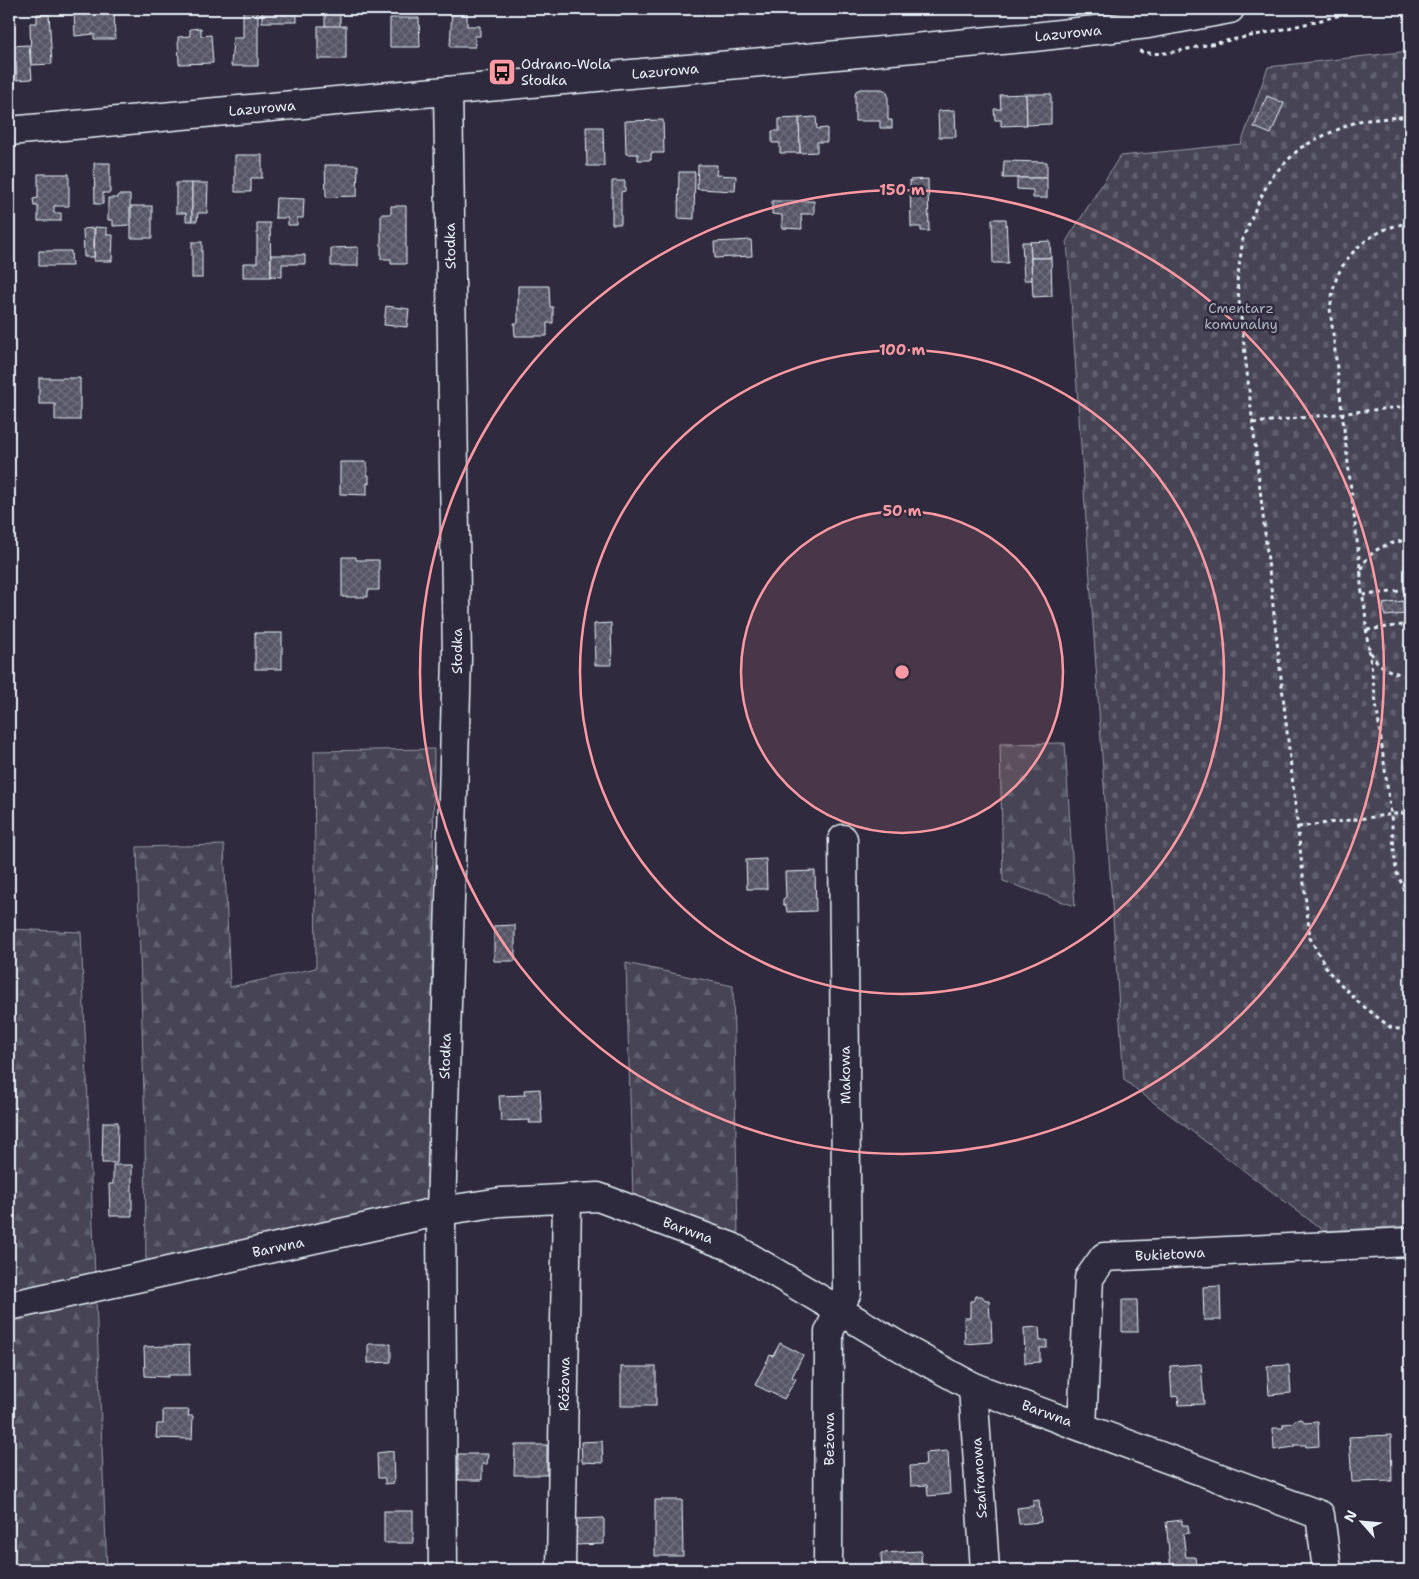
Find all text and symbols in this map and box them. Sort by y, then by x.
street label: Lazurowa [1034,21,1103,45]
place label: Odrano-Wola Słodka [521,55,611,89]
bus stop icon: Odrano-Wola Słodka [487,57,517,87]
street label: Lazurowa [631,59,699,83]
street label: Lazurowa [228,96,296,120]
text: 150 m [879,180,925,200]
street label: Słodka [441,223,459,269]
park label: Cmentarz komunalny [1204,299,1278,333]
text: 100 m [879,340,925,360]
text: 50 m [883,501,922,521]
street label: Słodka [448,628,466,674]
centre of rings [893,663,911,681]
street label: Słodka [435,1032,455,1079]
street label: Makowa [835,1045,855,1104]
street label: Barwna [660,1213,716,1248]
street label: Barwna [250,1233,306,1261]
street label: Bukietowa [1135,1243,1206,1265]
street label: Różowa [555,1356,573,1411]
street label: Barwna [1019,1396,1075,1431]
street label: Beżowa [820,1412,838,1465]
street label: Szafranowa [967,1437,991,1519]
north arrow [1336,1496,1386,1546]
text: N [1340,1507,1361,1525]

